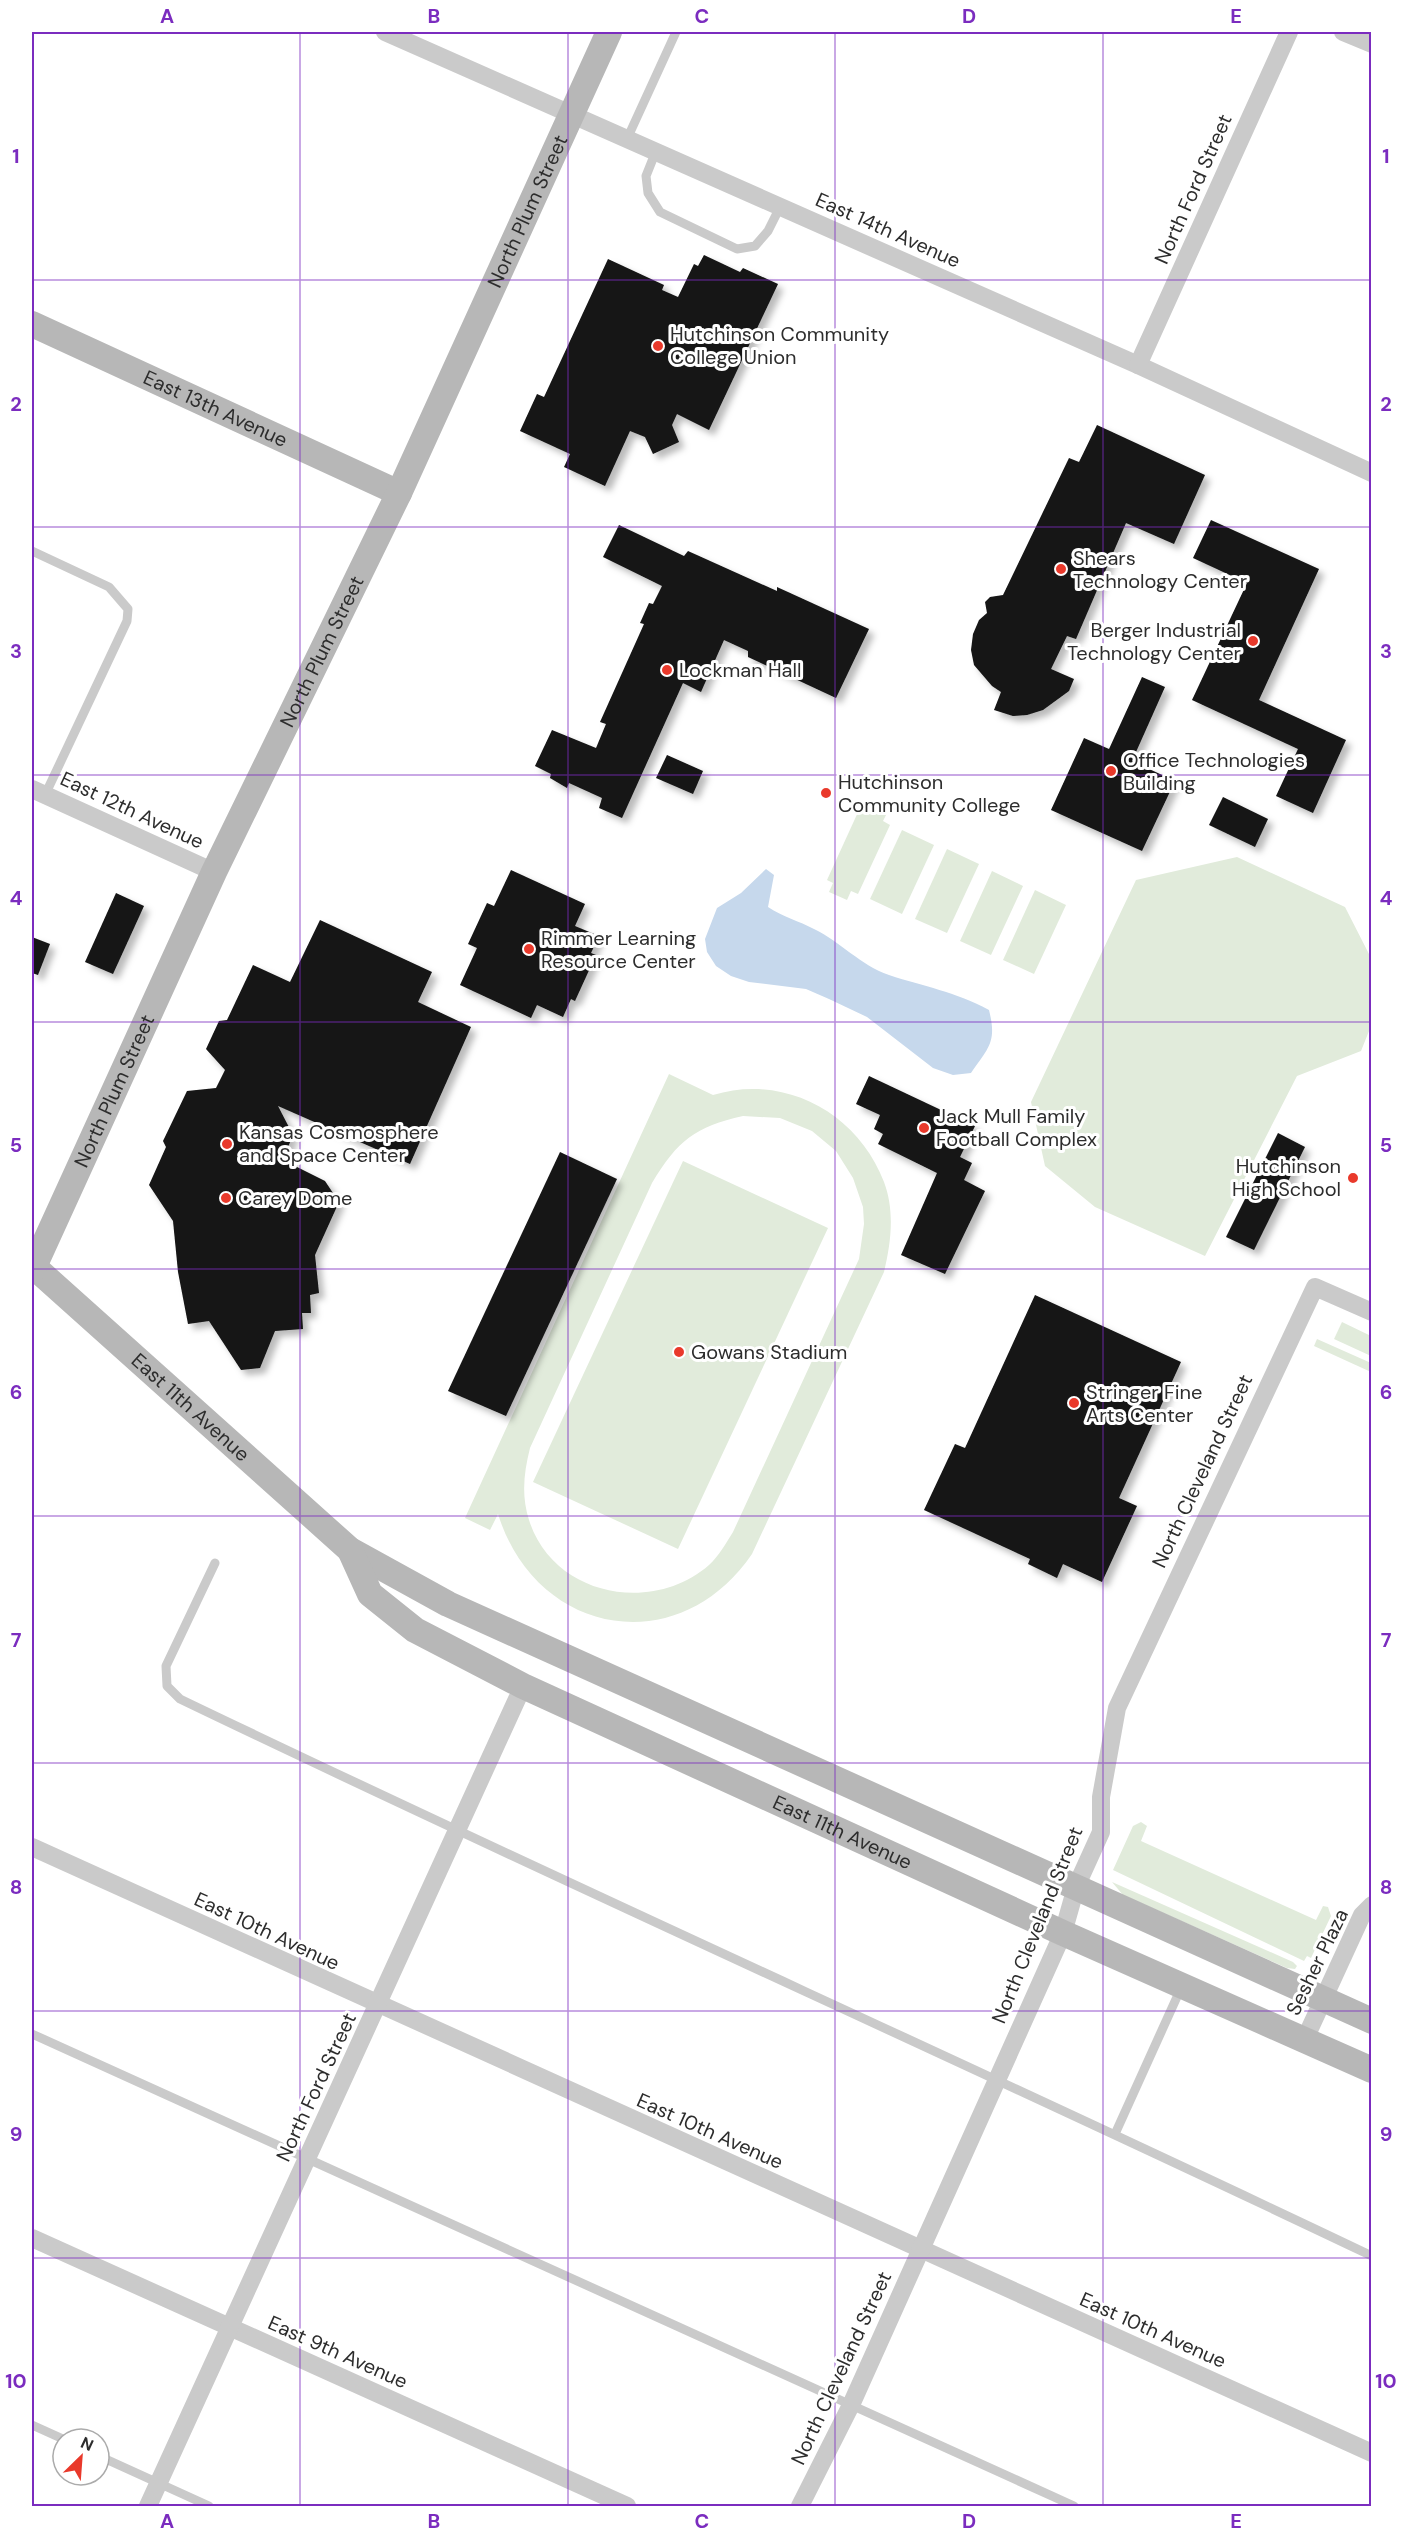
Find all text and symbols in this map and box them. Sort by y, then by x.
text: A [160,3,174,29]
text: B [428,3,440,29]
text: C [695,3,709,29]
text: D [962,3,976,29]
text: E [1230,3,1242,29]
street label: North Ford Street [1148,110,1238,268]
street label: North Plum Street [481,130,574,292]
text: 1 [12,143,20,169]
text: 1 [1382,143,1390,169]
street label: East 14th Avenue [811,186,965,274]
place label: Hutchinson Community College Union [670,321,889,370]
marker: Hutchinson Community College Union [651,339,665,353]
street label: East 13th Avenue [139,364,292,453]
text: 2 [10,391,22,417]
text: 2 [1380,391,1392,417]
place label: Shears Technology Center [1073,545,1247,594]
marker: Shears Technology Center [1054,562,1068,576]
street label: North Plum Street [274,571,370,731]
place label: Berger Industrial Technology Center [1067,617,1241,666]
marker: Berger Industrial Technology Center [1246,634,1260,648]
text: 3 [10,638,22,664]
text: 3 [1380,638,1392,664]
place label: Lockman Hall [679,657,801,683]
marker: Lockman Hall [660,663,674,677]
place label: Office Technologies Building [1123,747,1305,796]
marker: Office Technologies Building [1104,764,1118,778]
street label: East 12th Avenue [56,765,208,855]
place label: Hutchinson Community College [838,769,1020,818]
marker: Hutchinson Community College [819,786,833,800]
text: 4 [10,885,23,911]
text: 4 [1380,885,1393,911]
place label: Rimmer Learning Resource Center [541,925,696,974]
marker: Rimmer Learning Resource Center [522,942,536,956]
street label: North Plum Street [68,1010,160,1171]
place label: Jack Mull Family Football Complex [936,1103,1097,1152]
place label: Kansas Cosmosphere and Space Center [239,1119,439,1168]
marker: Jack Mull Family Football Complex [917,1121,931,1135]
text: 5 [10,1132,22,1158]
text: 5 [1380,1132,1392,1158]
marker: Kansas Cosmosphere and Space Center [220,1137,234,1151]
place label: Hutchinson High School [1232,1153,1341,1202]
marker: Hutchinson High School [1346,1171,1360,1185]
place label: Carey Dome [238,1185,352,1211]
marker: Carey Dome [219,1191,233,1205]
place label: Gowans Stadium [691,1339,847,1365]
marker: Gowans Stadium [672,1345,686,1359]
street label: East 11th Avenue [126,1347,255,1467]
street label: North Cleveland Street [1146,1370,1258,1572]
text: 6 [10,1379,22,1405]
place label: Stringer Fine Arts Center [1086,1379,1202,1428]
text: 6 [1380,1379,1392,1405]
marker: Stringer Fine Arts Center [1067,1396,1081,1410]
text: 7 [11,1627,22,1653]
text: 7 [1381,1627,1392,1653]
street label: East 11th Avenue [769,1789,916,1875]
street label: North Cleveland Street [986,1823,1088,2027]
text: 8 [10,1874,22,1900]
text: 8 [1380,1874,1392,1900]
street label: East 10th Avenue [190,1886,344,1976]
street label: Sesher Plaza [1280,1904,1354,2020]
street label: North Ford Street [270,2008,362,2166]
street label: East 10th Avenue [633,2087,787,2175]
text: 9 [10,2121,22,2147]
text: 9 [1380,2121,1392,2147]
street label: North Cleveland Street [785,2267,897,2469]
street label: East 10th Avenue [1076,2286,1230,2374]
street label: East 9th Avenue [264,2310,412,2394]
text: 10 [5,2368,27,2394]
text: 10 [1375,2368,1397,2394]
north arrow [51,2427,111,2487]
text: N [77,2432,97,2456]
text: A [160,2508,174,2534]
text: B [428,2508,440,2534]
text: C [695,2508,709,2534]
text: D [962,2508,976,2534]
text: E [1230,2508,1242,2534]

